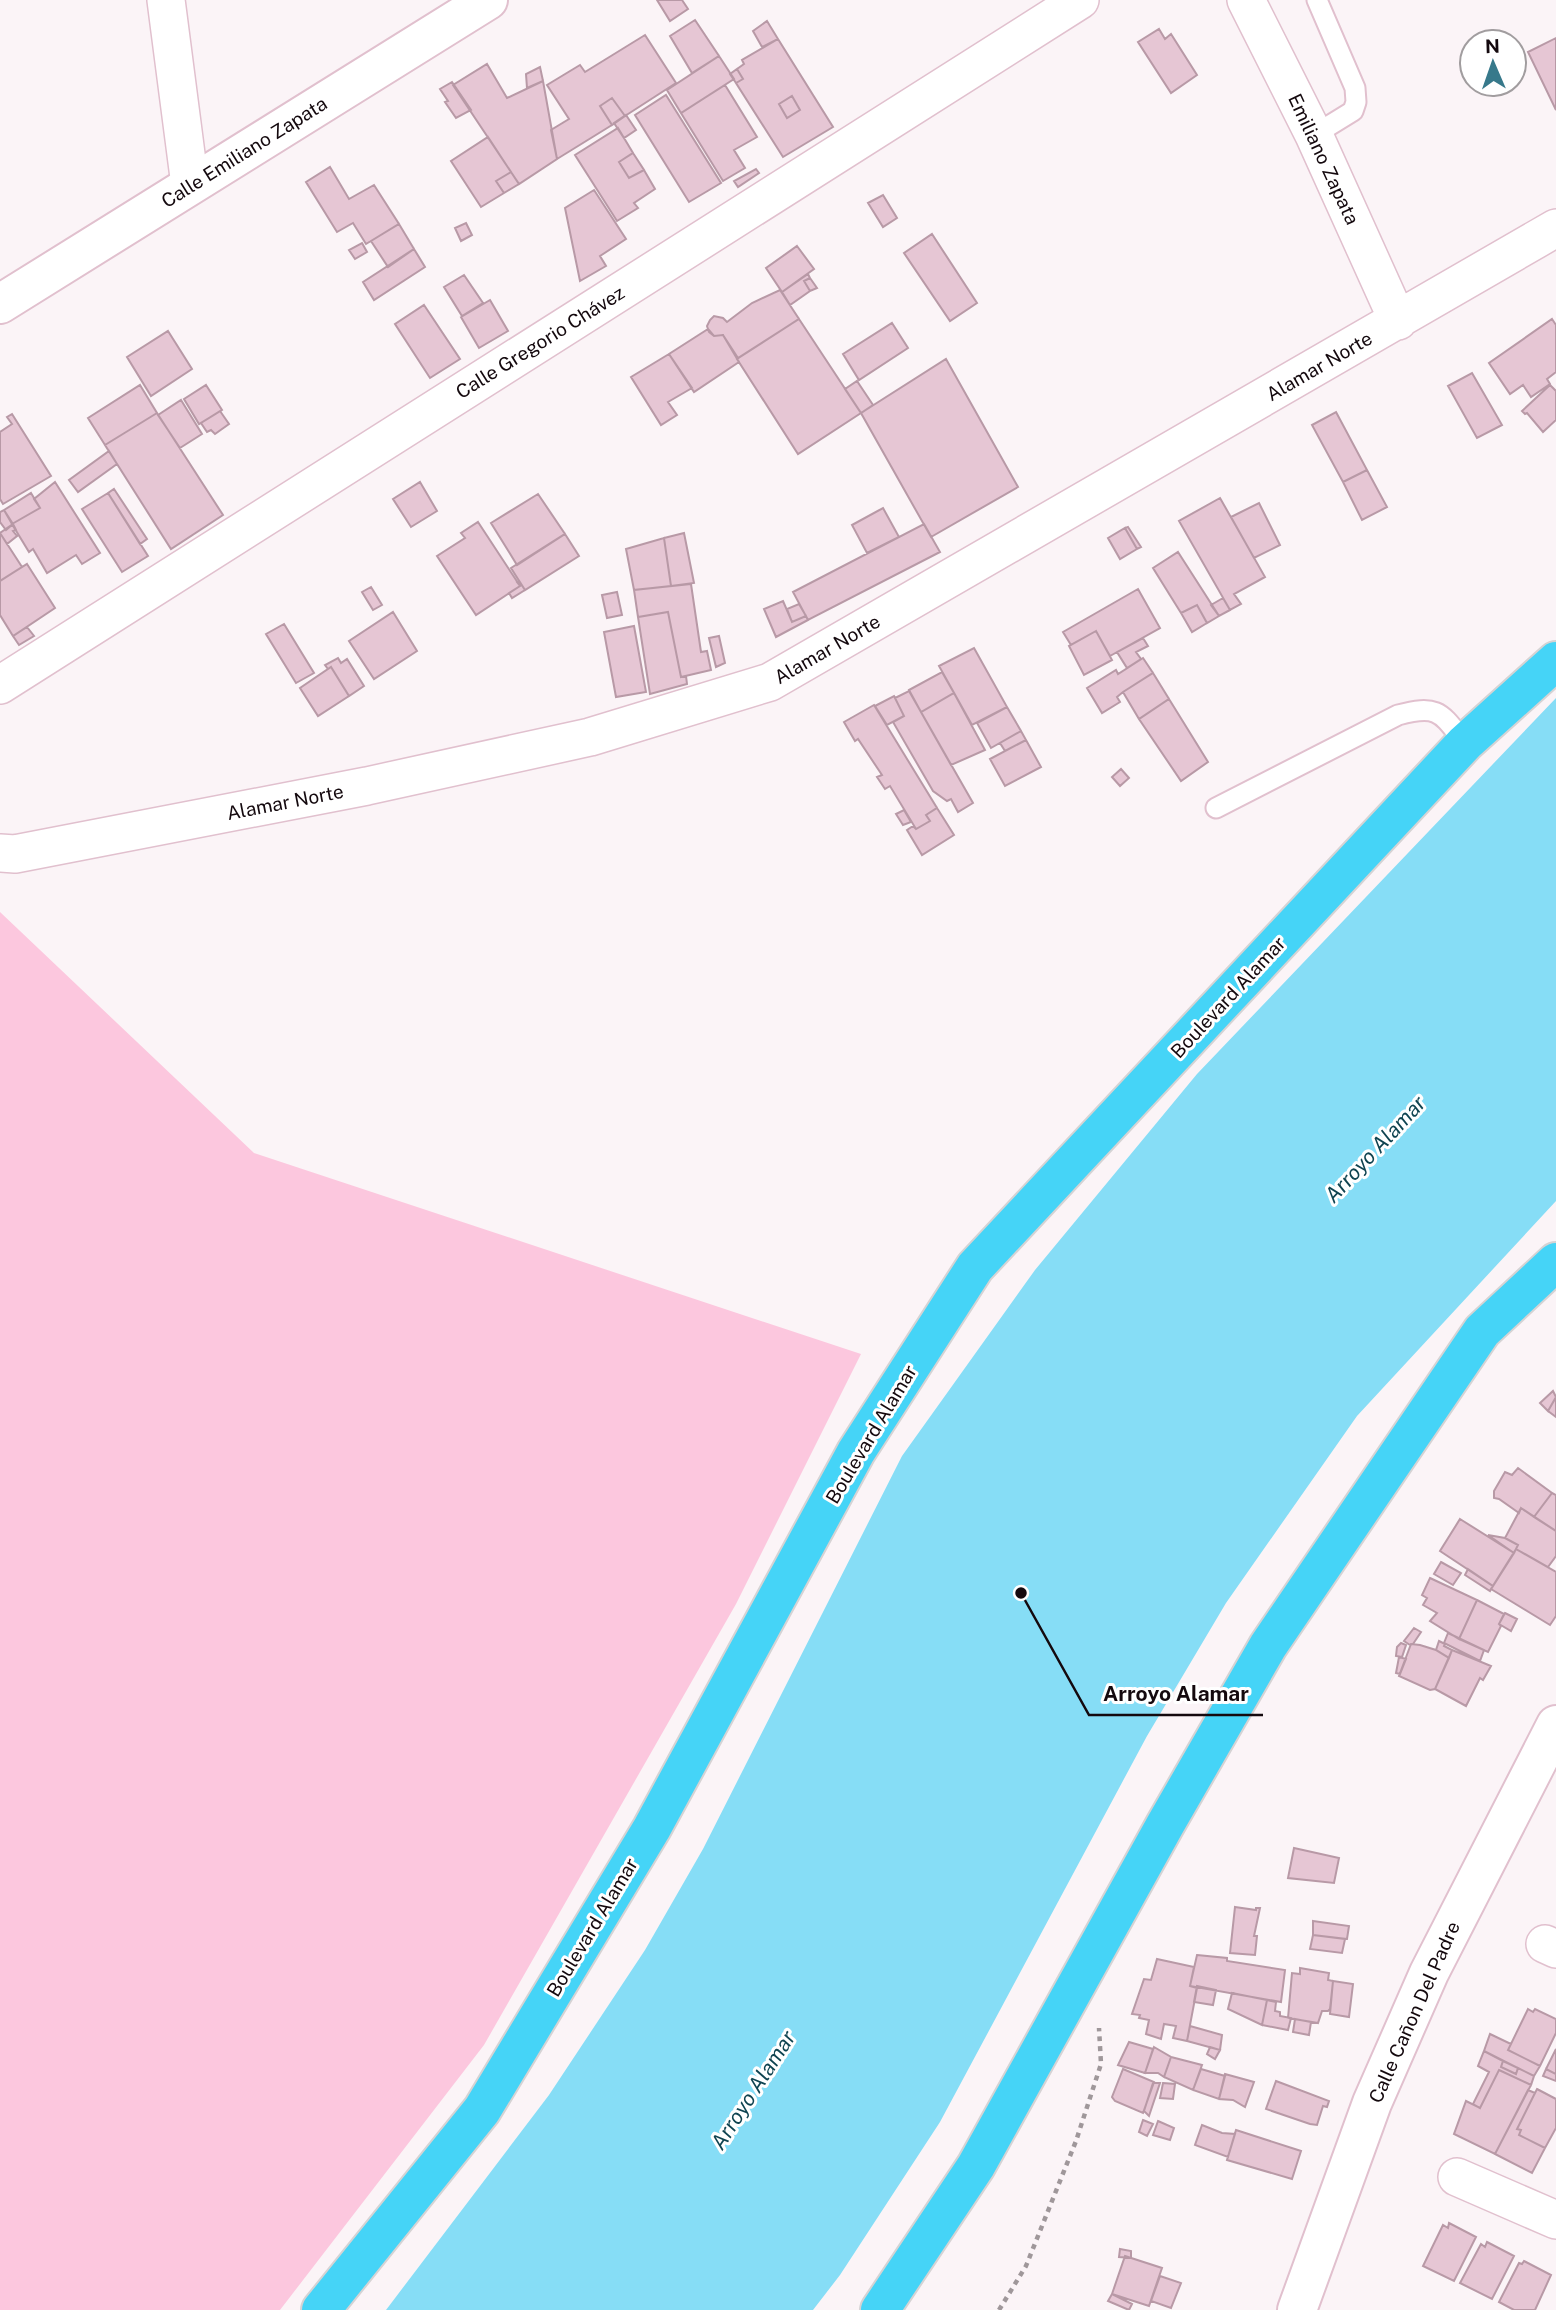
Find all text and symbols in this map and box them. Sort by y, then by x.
north arrow [1458,28,1528,98]
text: N [1485,35,1500,57]
street label: Emiliano Zapata [1284,90,1364,228]
street label: Calle Emiliano Zapata [157,92,331,212]
street label: Calle Gregorio Chávez [452,281,628,403]
street label: Alamar Norte [1262,327,1376,405]
street label: Alamar Norte [770,610,884,688]
street label: Alamar Norte [225,780,345,824]
street label: Boulevard Alamar [1166,932,1290,1062]
water label: Arroyo Alamar [1319,1090,1431,1207]
street label: Boulevard Alamar [821,1361,921,1507]
callout: Arroyo Alamar [1089,1673,1263,1715]
text: Arroyo Alamar [1103,1681,1249,1706]
street label: Boulevard Alamar [542,1854,642,2000]
street label: Calle Cañon Del Padre [1364,1918,1464,2106]
water label: Arroyo Alamar [705,2025,801,2154]

